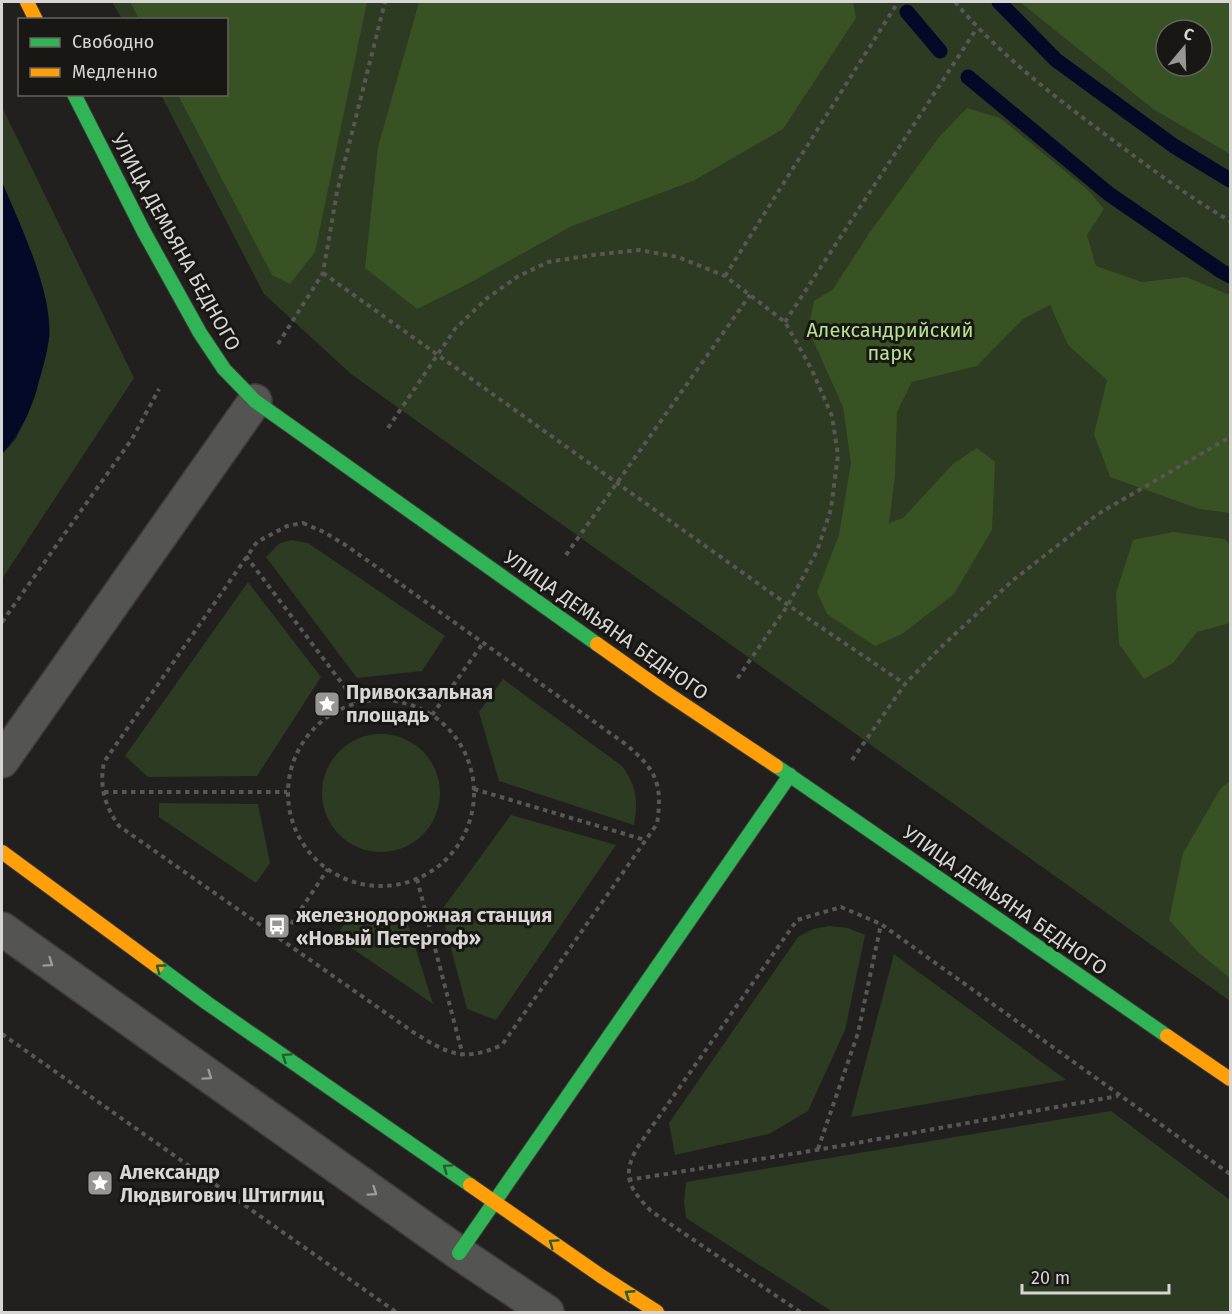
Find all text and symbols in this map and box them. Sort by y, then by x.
legend [18,18,228,96]
north arrow [1154,18,1214,78]
text: С [1181,24,1197,45]
text: Свободно [72,31,154,53]
text: Медленно [72,61,158,83]
street label: УЛИЦА ДЕМЬЯНА БЕДНОГО [106,129,246,355]
park label: Александрийский парк [806,318,974,365]
street label: УЛИЦА ДЕМЬЯНА БЕДНОГО [499,545,713,705]
place label: Привокзальная площадь [346,680,493,727]
place icon: Привокзальная площадь [312,689,342,719]
street label: УЛИЦА ДЕМЬЯНА БЕДНОГО [898,820,1112,980]
place label: железнодорожная станция «Новый Петергоф» [296,903,552,950]
bus stop icon: железнодорожная станция «Новый Петергоф» [262,911,292,941]
one-way arrow [43,956,54,967]
one-way arrow [155,964,166,975]
one-way arrow [282,1053,293,1064]
one-way arrow [202,1069,213,1080]
place label: Александр Людвигович Штиглиц [119,1160,324,1207]
one-way arrow [442,1164,453,1175]
place icon: Александр Людвигович Штиглиц [85,1168,115,1198]
one-way arrow [366,1185,377,1196]
one-way arrow [548,1239,559,1250]
scale bar [1022,1257,1169,1295]
text: 20 m [1031,1267,1070,1289]
one-way arrow [624,1291,635,1302]

